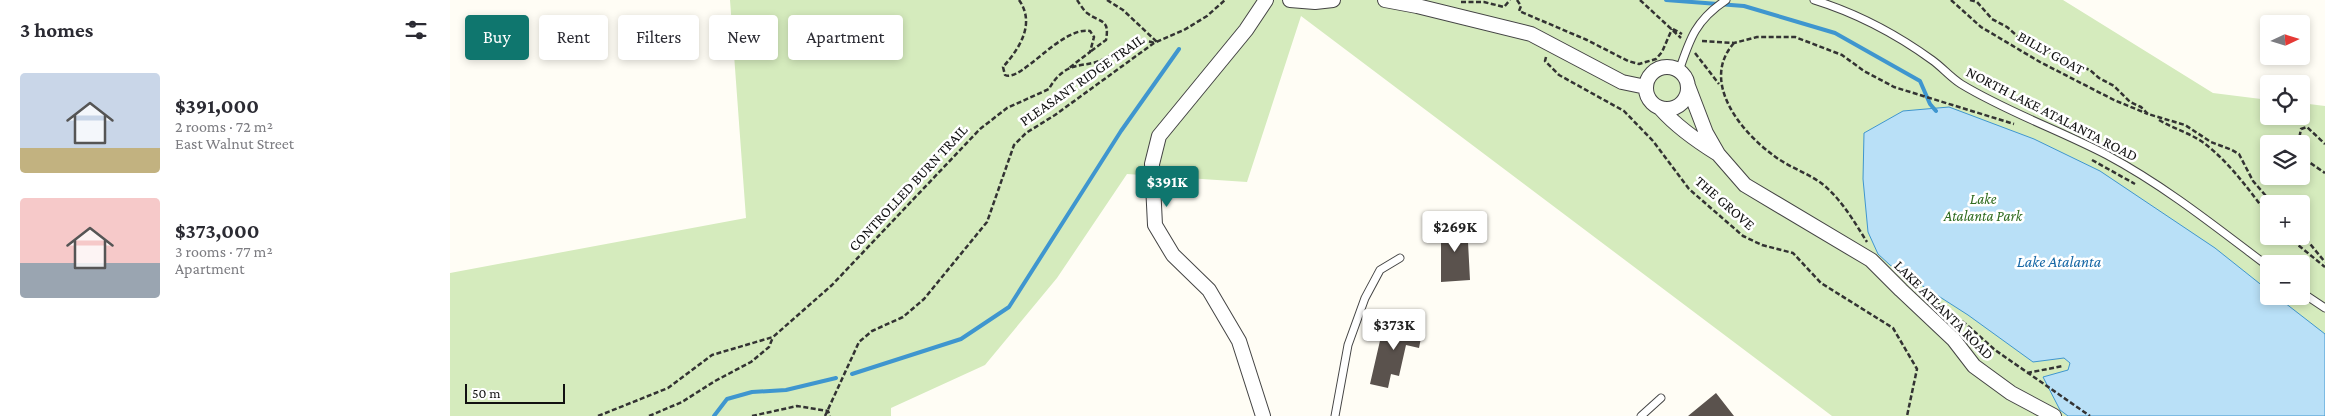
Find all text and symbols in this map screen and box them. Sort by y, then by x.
chip: Buy [465,15,529,60]
chip: Rent [539,15,608,60]
chip: Filters [618,15,699,60]
chip: New [709,15,778,60]
chip: Apartment [788,15,903,60]
north arrow [2260,15,2310,65]
map controls [2260,15,2310,305]
icon: filters [402,16,430,44]
text: 3 homes [20,18,93,42]
street label: BILLY GOAT [2015,28,2087,78]
street label: PLEASANT RIDGE TRAIL [1017,31,1148,129]
street label: NORTH LAKE ATALANTA ROAD [1964,64,2140,164]
button: locate [2260,75,2310,125]
icon: home [60,93,120,153]
text: $391,000 [175,94,259,118]
text: 2 rooms · 72 m² [175,118,273,135]
street label: CONTROLLED BURN TRAIL [845,121,971,254]
text: East Walnut Street [175,135,294,152]
button: layers [2260,135,2310,185]
pin: $391K [1132,166,1202,208]
text: $391K [1147,173,1187,190]
street label: THE GROVE [1692,173,1758,233]
park label: Lake Atalanta Park [1943,191,2024,224]
button: + [2260,195,2310,245]
pin: $269K [1420,210,1490,253]
icon: home [60,218,120,278]
text: $269K [1433,218,1477,235]
text: $373,000 [175,219,260,243]
text: 3 rooms · 77 m² [175,243,273,260]
water label: Lake Atalanta [2017,253,2102,270]
button: − [2260,255,2310,305]
street label: LAKE ATLANTA ROAD [1891,257,1997,363]
text: Apartment [175,260,245,277]
pin: $373K [1359,308,1429,351]
text: $373K [1373,316,1415,333]
scale bar [465,381,565,404]
text: 50 m [472,385,500,401]

